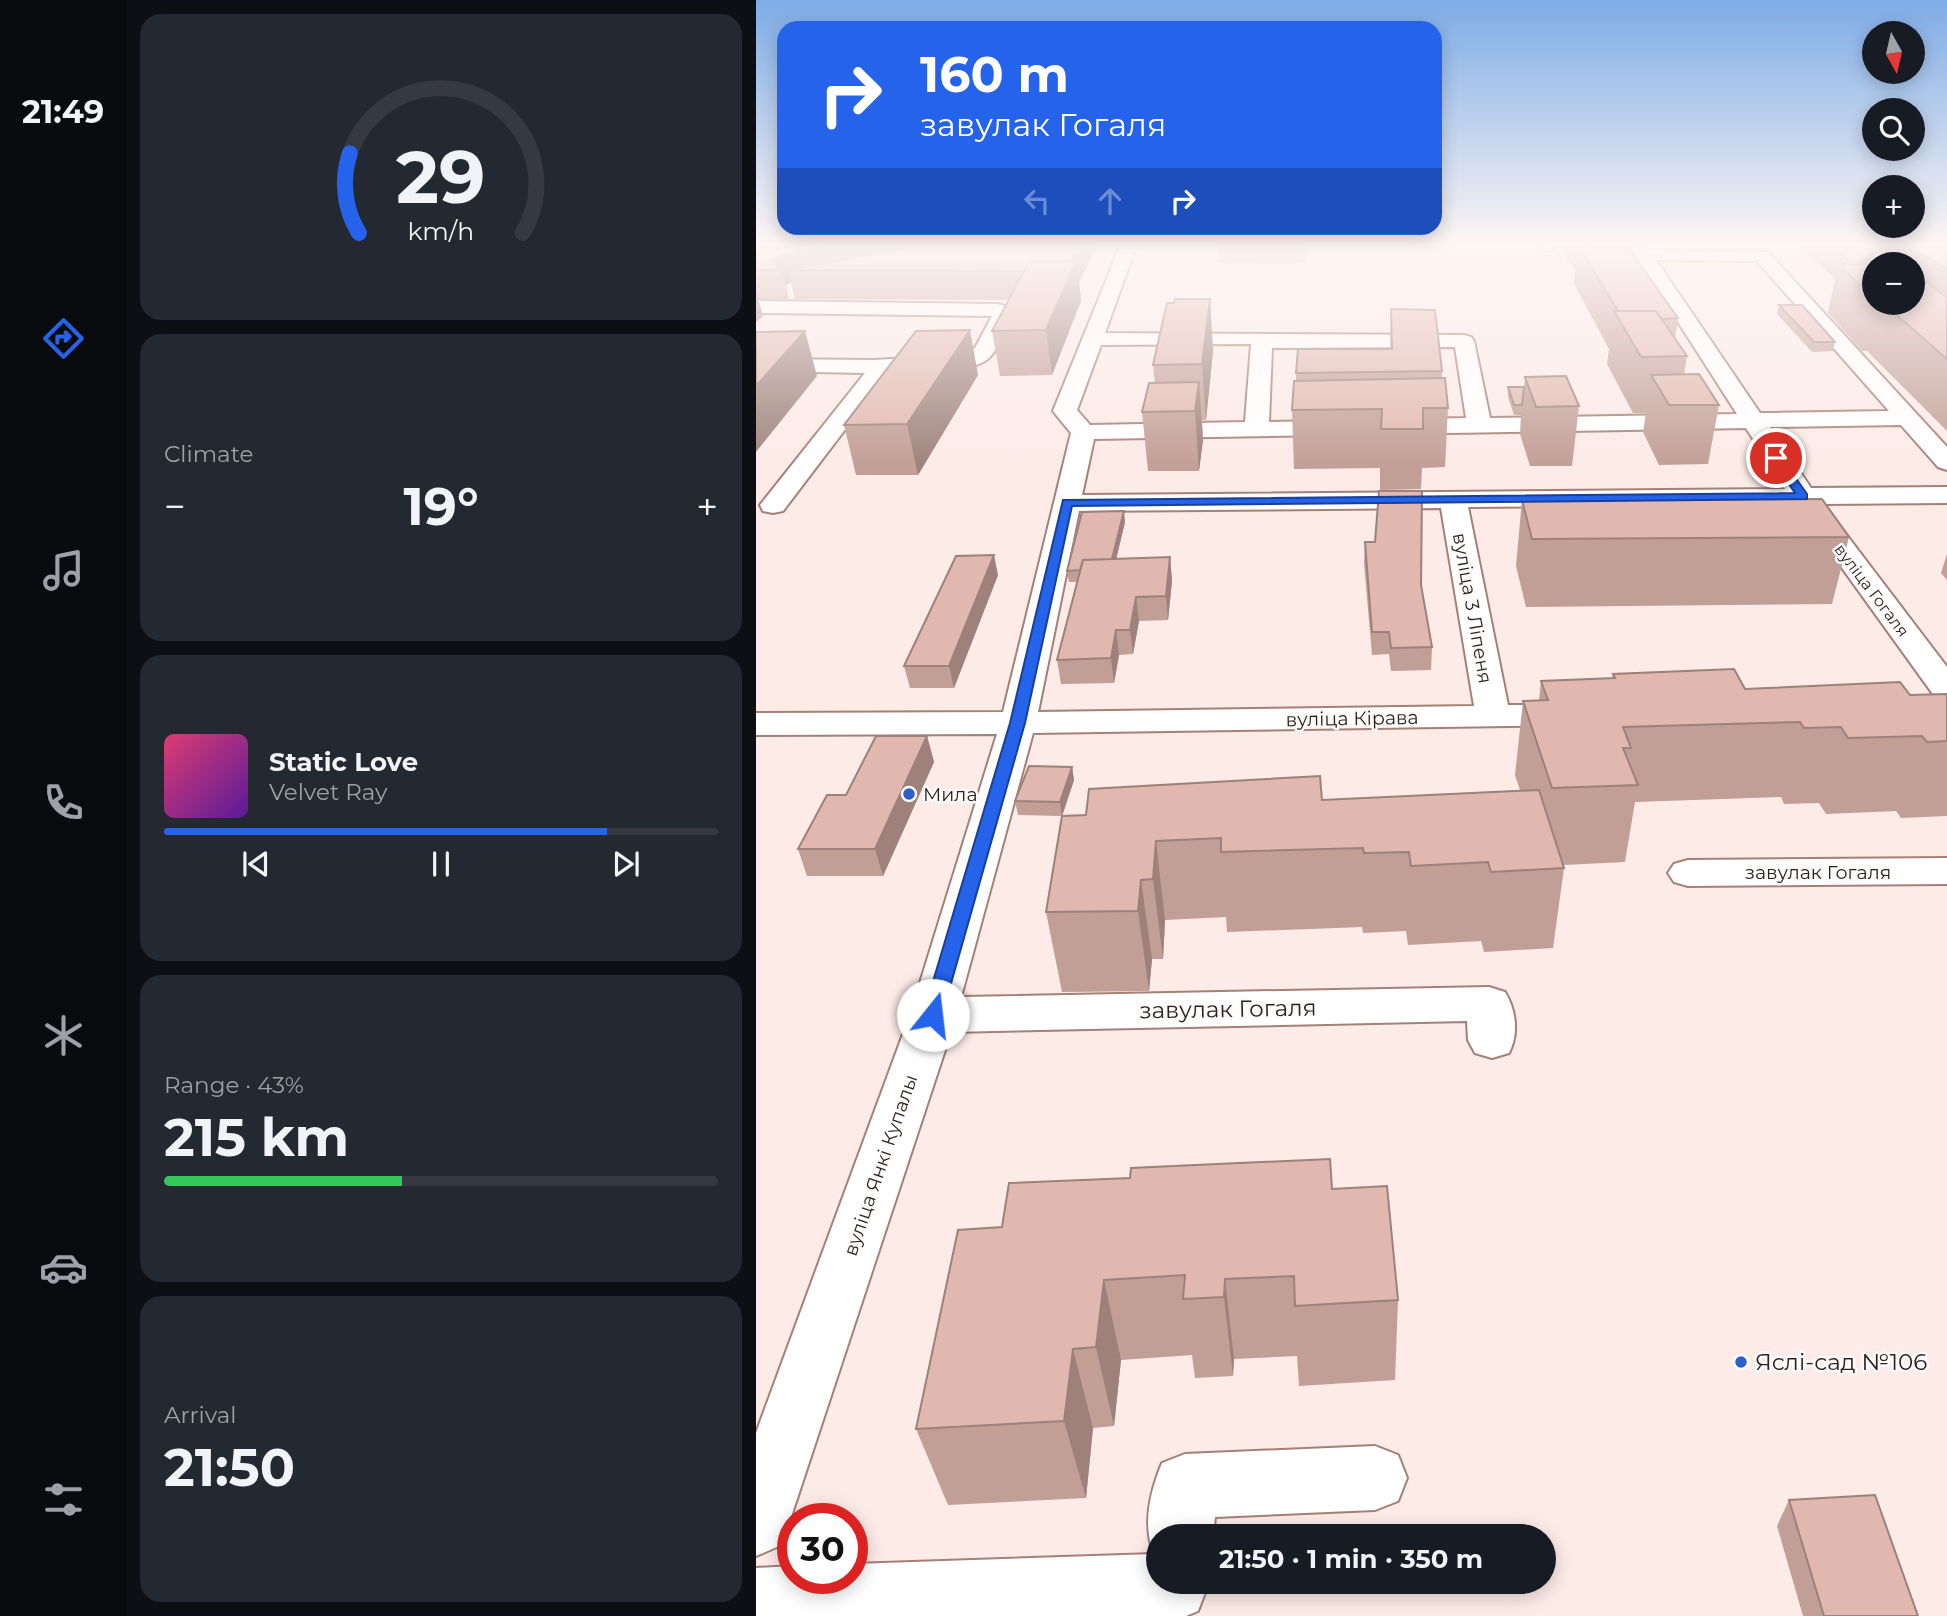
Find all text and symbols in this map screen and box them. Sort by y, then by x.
north arrow [1862,21,1925,84]
map controls [1862,21,1925,315]
text: 160 m [920,45,1069,104]
icon: right [805,49,896,140]
text: 21:49 [22,92,104,131]
button: search [1862,98,1925,161]
text: завулак Гогаля [920,105,1166,144]
text: 29 [396,134,486,222]
button: + [1862,175,1925,238]
icon: left [1018,182,1056,220]
icon: ahead [1091,182,1129,220]
icon: right [1164,182,1202,220]
text: km/h [408,216,474,246]
button: − [1862,252,1925,315]
icon: directions [39,314,88,363]
pin [1746,428,1806,488]
icon: arrive [1757,439,1795,477]
text: Climate [164,440,253,468]
text: 19° [403,475,479,538]
text: − [164,483,186,530]
text: + [696,483,718,530]
street label: вуліца 3 Ліпеня [1448,531,1497,685]
street label: вуліца Гогаля [1830,540,1913,640]
icon: music [39,546,88,595]
street label: вуліца Кірава [1285,706,1419,731]
text: Static Love [269,746,418,778]
icon: phone [39,778,88,827]
text: Velvet Ray [269,778,387,806]
place label: Мила [923,783,977,806]
marker: Мила [901,786,917,802]
icon: previous [237,845,275,883]
icon: pause [422,845,460,883]
icon: next [607,845,645,883]
street label: завулак Гогаля [1745,861,1891,884]
position arrow [896,978,970,1052]
street label: завулак Гогаля [1139,993,1317,1025]
icon: climate [39,1011,88,1060]
text: Range · 43% [164,1071,304,1099]
street label: вуліца Янкі Купалы [839,1072,922,1259]
text: 215 km [164,1106,349,1169]
icon: car [39,1243,88,1292]
place label: Яслі-сад №106 [1755,1348,1927,1376]
marker: Яслі-сад №106 [1733,1354,1749,1370]
text: Arrival [164,1401,237,1429]
text: 21:50 [164,1436,295,1499]
icon: filters [39,1475,88,1524]
speed limit sign: 30 [777,1503,868,1594]
text: 21:50 · 1 min · 350 m [1219,1543,1483,1575]

